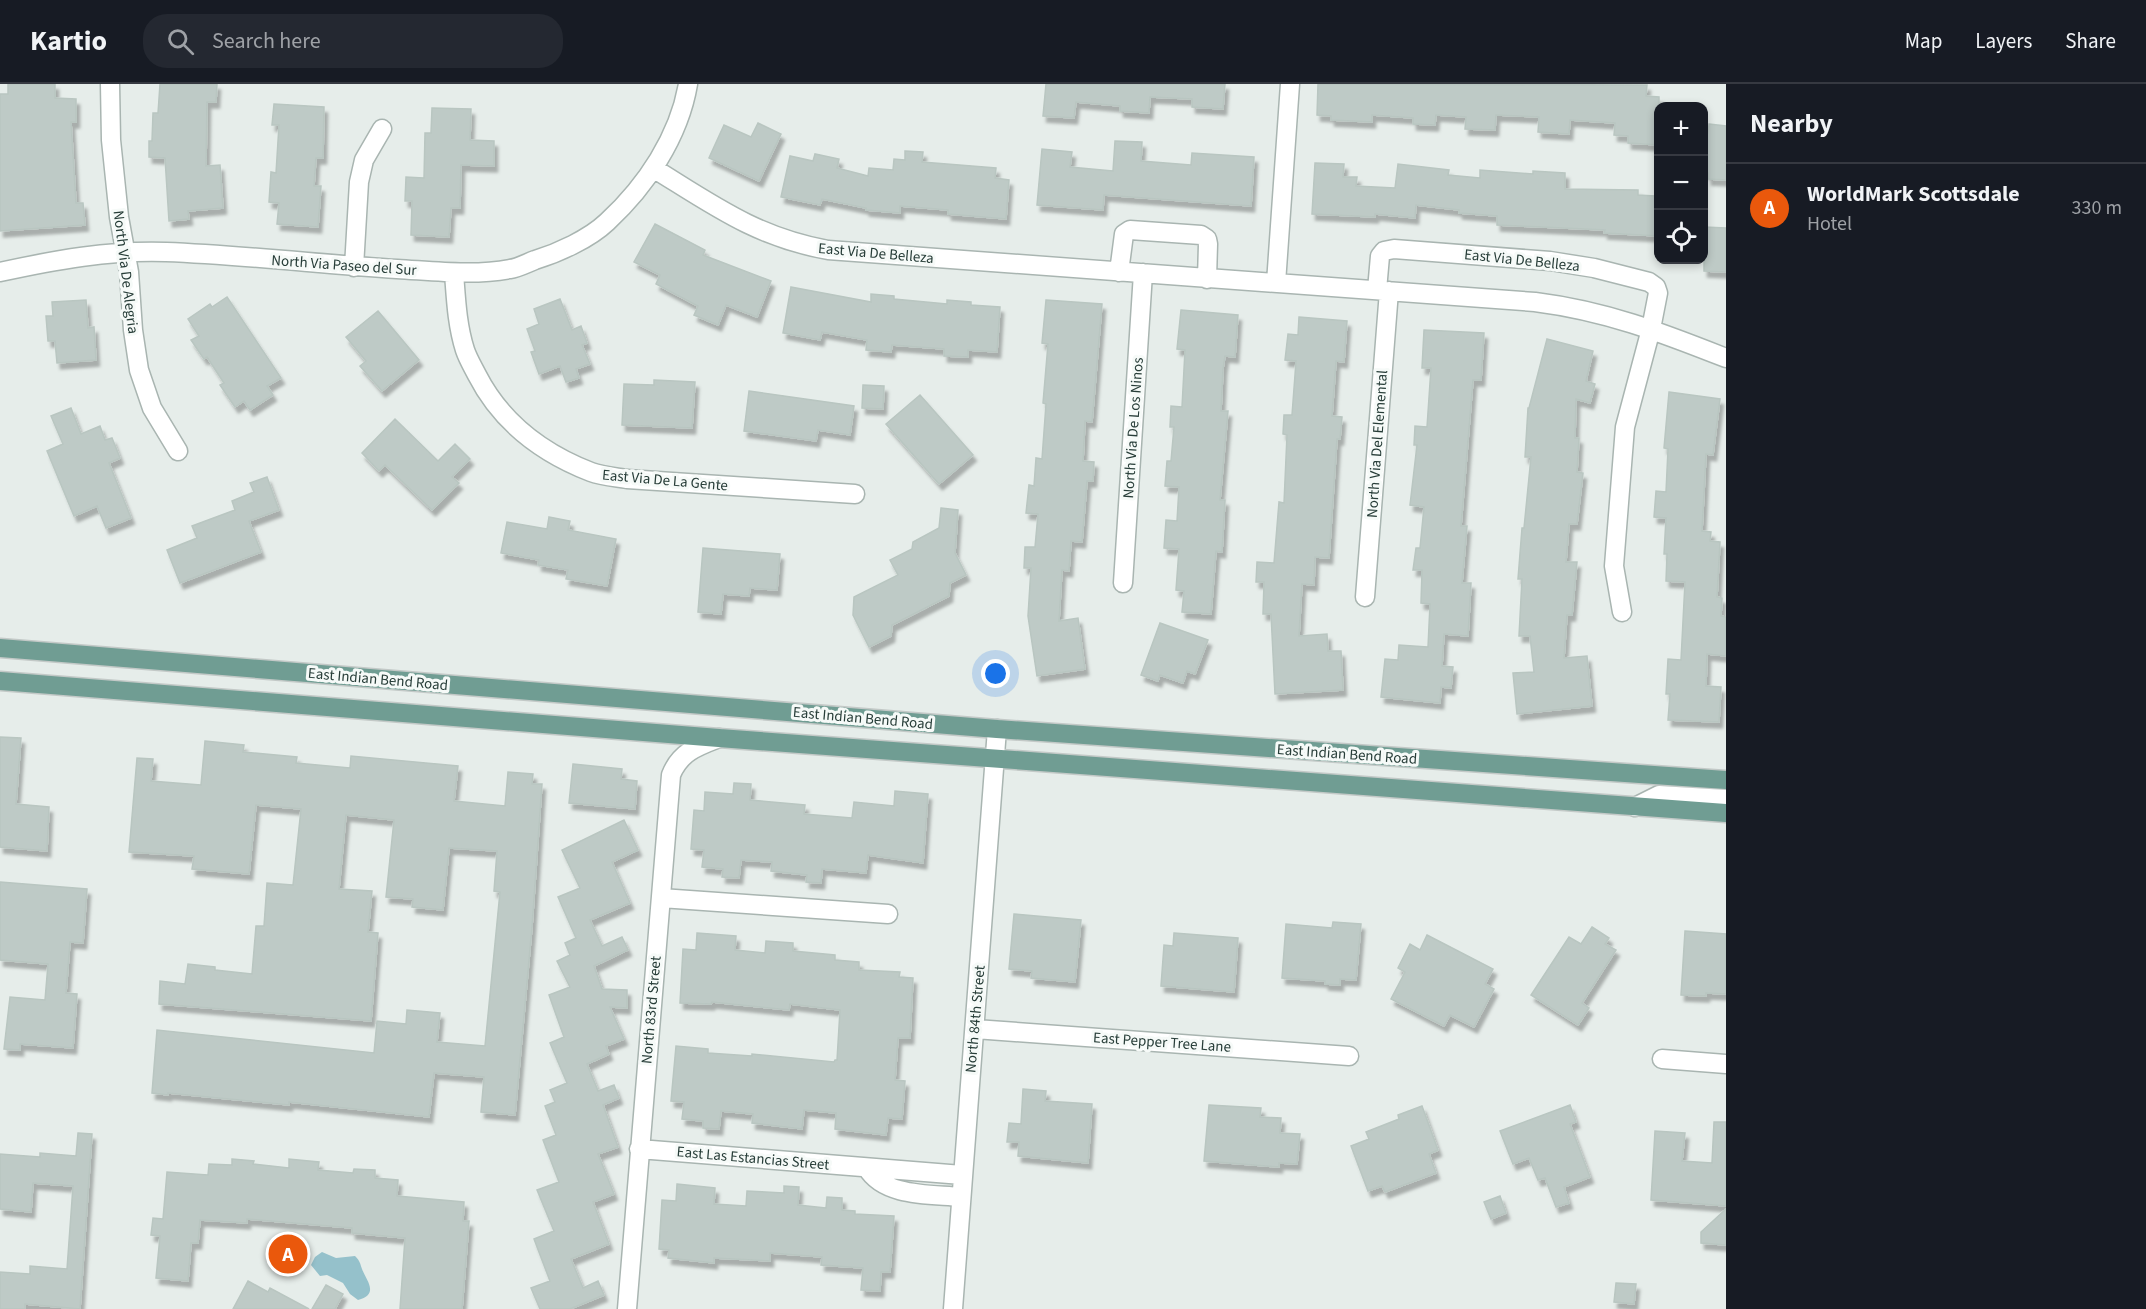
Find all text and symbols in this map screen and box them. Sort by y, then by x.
search box [143,14,563,68]
text: Kartio [30,21,107,61]
icon: search [164,25,197,58]
text: Search here [212,25,321,57]
text: Map [1905,26,1942,56]
text: Layers [1975,26,2032,56]
text: Share [2065,26,2116,56]
map controls [1654,102,1708,264]
button: + [1654,102,1708,156]
text: Nearby [1750,105,1833,142]
button: − [1654,156,1708,210]
text: WorldMark Scottsdale [1807,178,2020,210]
text: A [1764,194,1775,222]
text: 330 m [2072,194,2122,222]
street label: North Via De Alegria [108,209,143,335]
button: locate [1654,210,1708,264]
text: Hotel [1807,210,1852,238]
street label: East Via De Belleza [817,238,935,269]
street label: East Via De Belleza [1463,244,1581,277]
street label: North Via Paseo del Sur [271,250,418,281]
street label: North Via De Los Ninos [1118,357,1149,499]
street label: North Via Del Elemental [1362,369,1393,519]
street label: East Via De La Gente [601,465,729,496]
your location [981,659,1010,688]
street label: East Indian Bend Road [307,663,449,696]
street label: East Indian Bend Road [792,702,934,735]
street label: East Indian Bend Road [1276,739,1418,770]
street label: North 83rd Street [636,955,667,1065]
street label: North 84th Street [960,964,991,1074]
street label: East Pepper Tree Lane [1092,1027,1232,1058]
street label: East Las Estancias Street [676,1141,830,1176]
pin: A [268,1232,308,1276]

